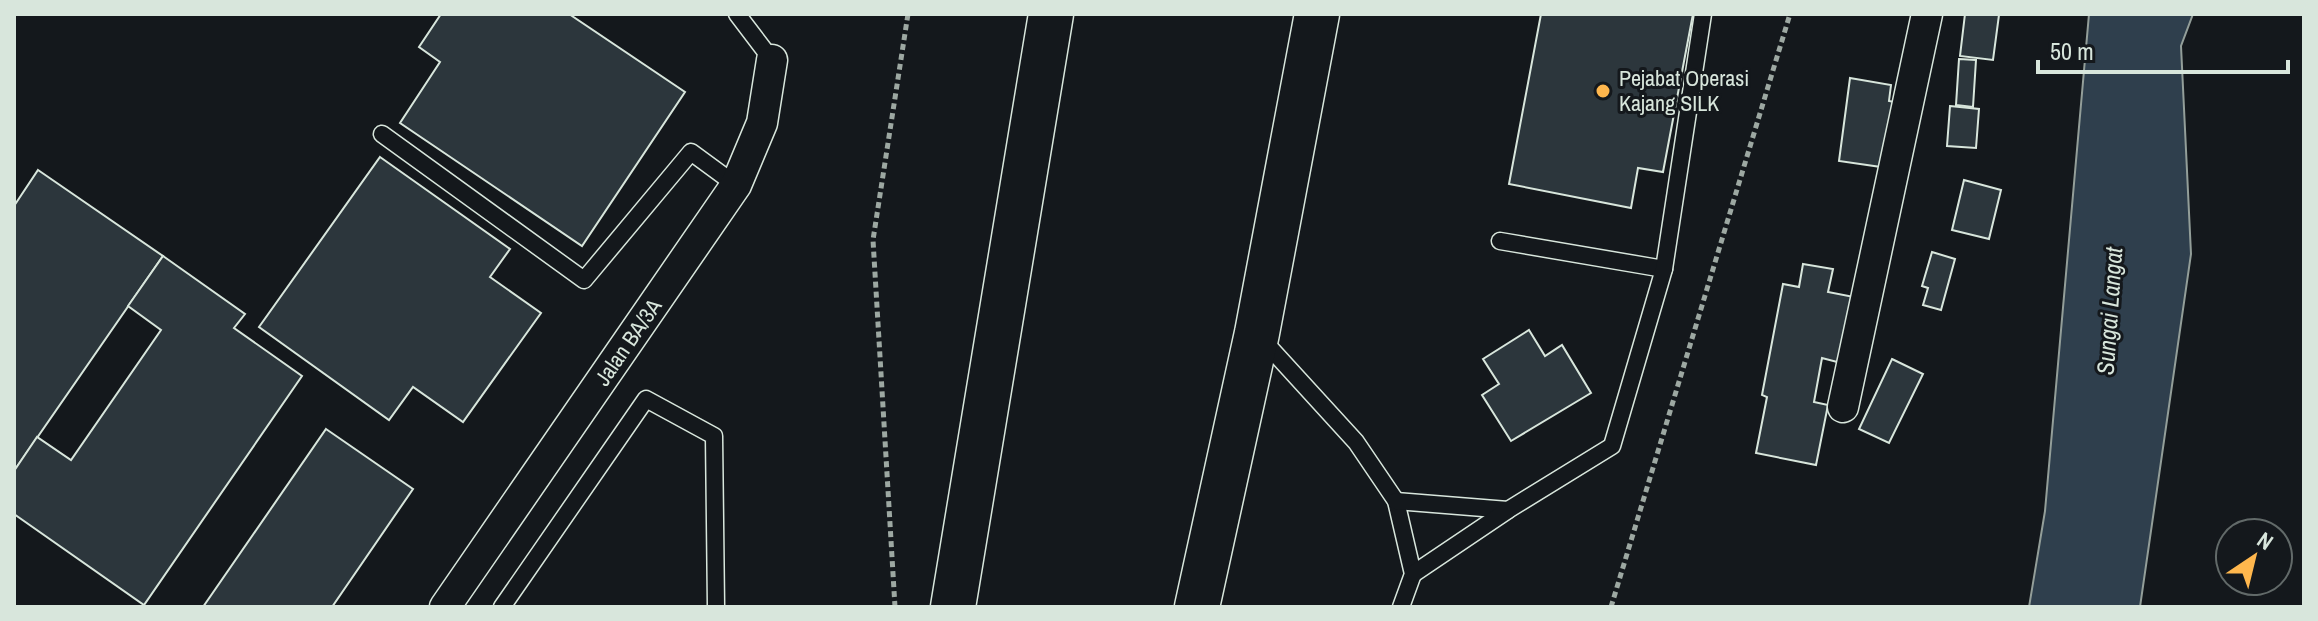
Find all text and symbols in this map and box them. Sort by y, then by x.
scale bar [2038,24,2288,74]
text: 50 m [2050,35,2094,67]
place label: Pejabat Operasi Kajang SILK [1619,63,1749,118]
marker: Pejabat Operasi Kajang SILK [1594,82,1612,100]
water label: Sungai Langat [2089,245,2129,376]
street label: Jalan BA/3A [587,292,669,391]
north arrow [2214,517,2294,597]
text: N [2252,525,2279,557]

